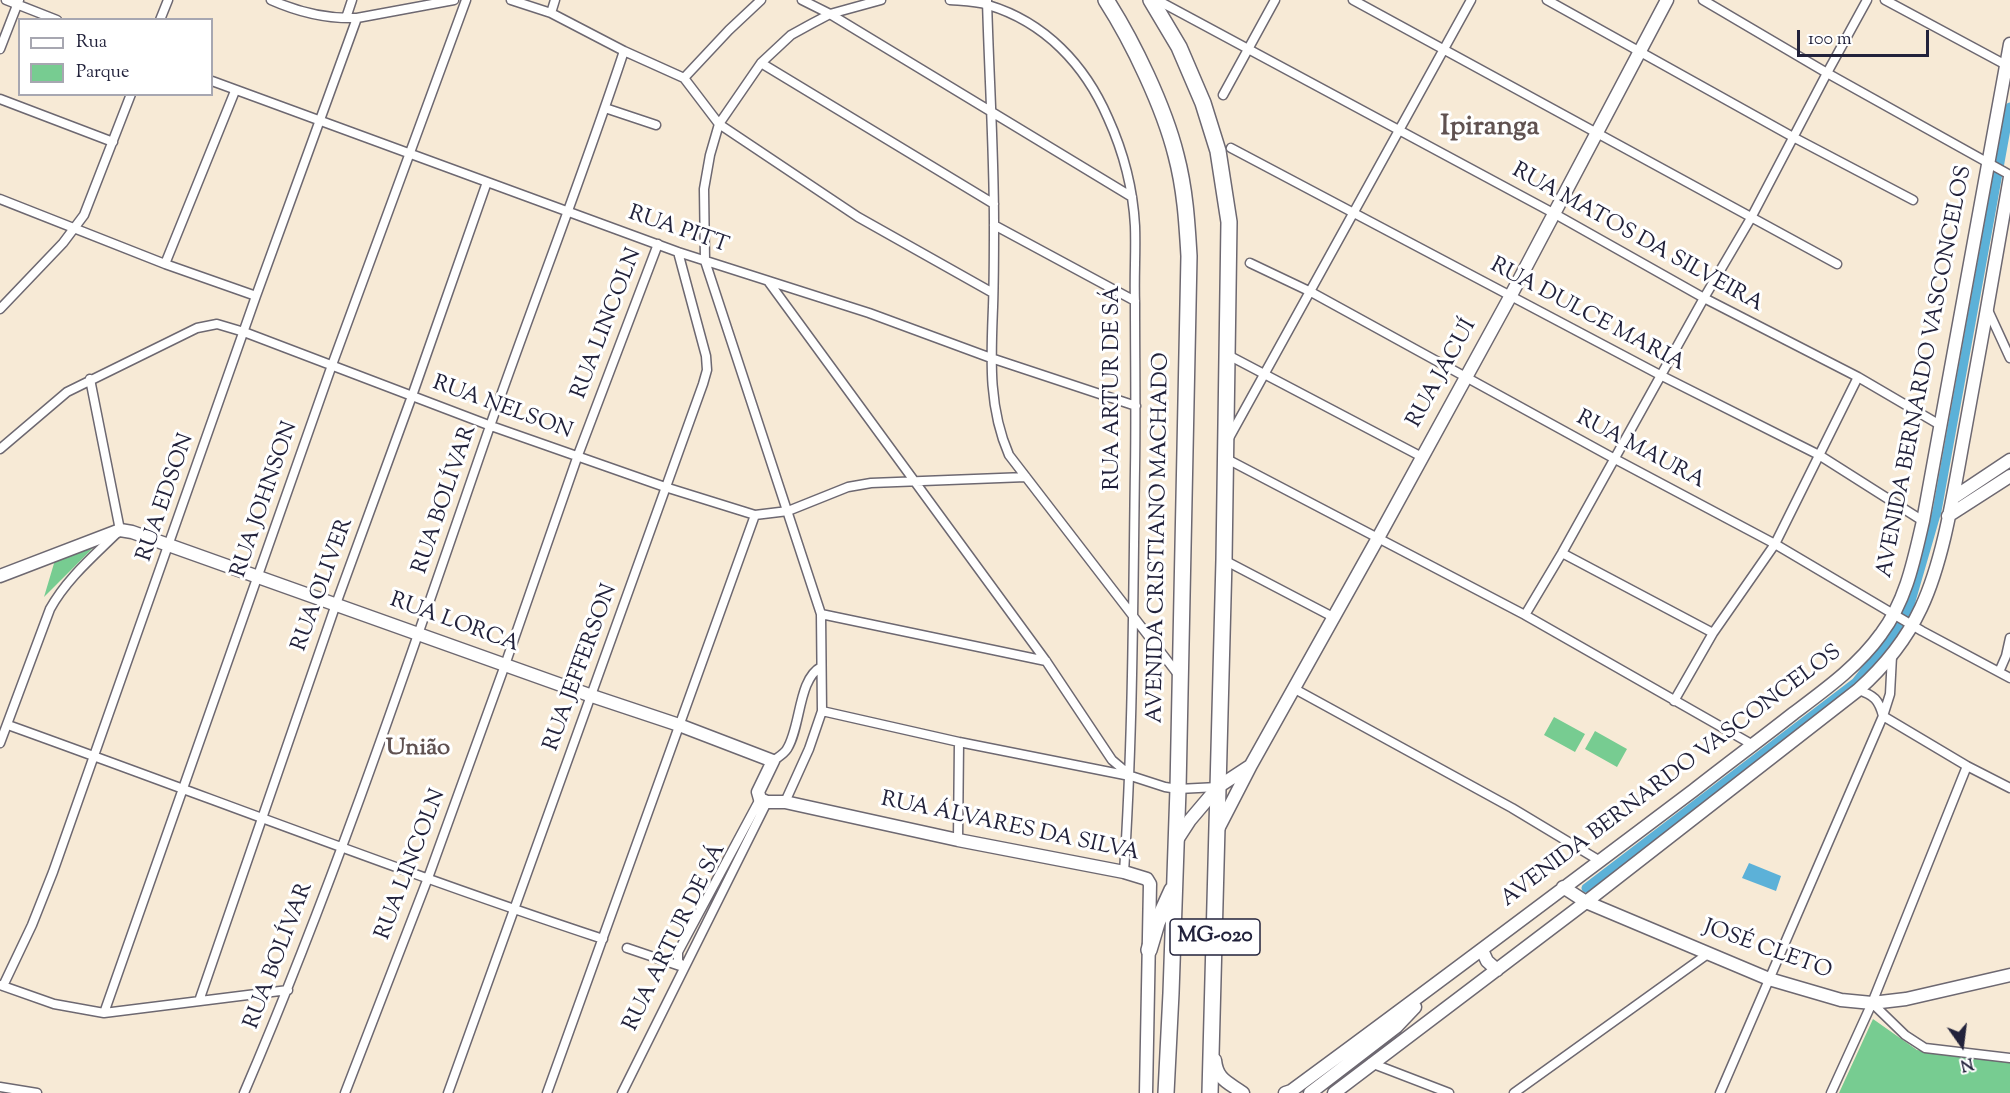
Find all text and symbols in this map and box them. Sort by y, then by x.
legend [18,18,213,96]
scale bar [1800,18,1932,56]
text: 100 m [1808,27,1852,53]
text: Rua [76,30,107,56]
text: Parque [76,60,129,86]
district label: Ipiranga [1441,112,1539,146]
street label: RUA MATOS DA SILVEIRA [1507,159,1767,319]
street label: AVENIDA BERNARDO VASCONCELOS [1873,164,1979,580]
street label: RUA PITT [624,202,732,260]
street label: RUA LINCOLN [567,245,649,403]
street label: RUA DULCE MARIA [1485,253,1689,379]
street label: RUA ARTUR DE SÁ [1101,285,1127,491]
street label: RUA JACUÍ [1402,315,1484,433]
street label: AVENIDA CRISTIANO MACHADO [1144,352,1176,724]
street label: RUA NELSON [428,371,576,447]
street label: RUA MAURA [1571,406,1709,496]
street label: RUA JOHNSON [227,419,305,581]
street label: RUA BOLÍVAR [408,422,484,578]
street label: RUA EDSON [133,431,201,565]
street label: RUA OLIVER [288,515,360,655]
street label: RUA JEFFERSON [540,581,624,755]
street label: RUA LORCA [386,588,522,660]
street label: AVENIDA BERNARDO VASCONCELOS [1497,640,1847,914]
district label: União [386,736,450,764]
street label: RUA LINCOLN [371,786,453,944]
street label: RUA ÁLVARES DA SILVA [878,788,1142,868]
street label: RUA ARTUR DE SÁ [619,840,733,1036]
street label: RUA BOLÍVAR [240,879,320,1033]
street label: JOSÉ CLETO [1699,916,1835,986]
road number: MG-020 [1170,919,1260,955]
north arrow [1932,1015,1992,1075]
text: N [1957,1050,1975,1076]

